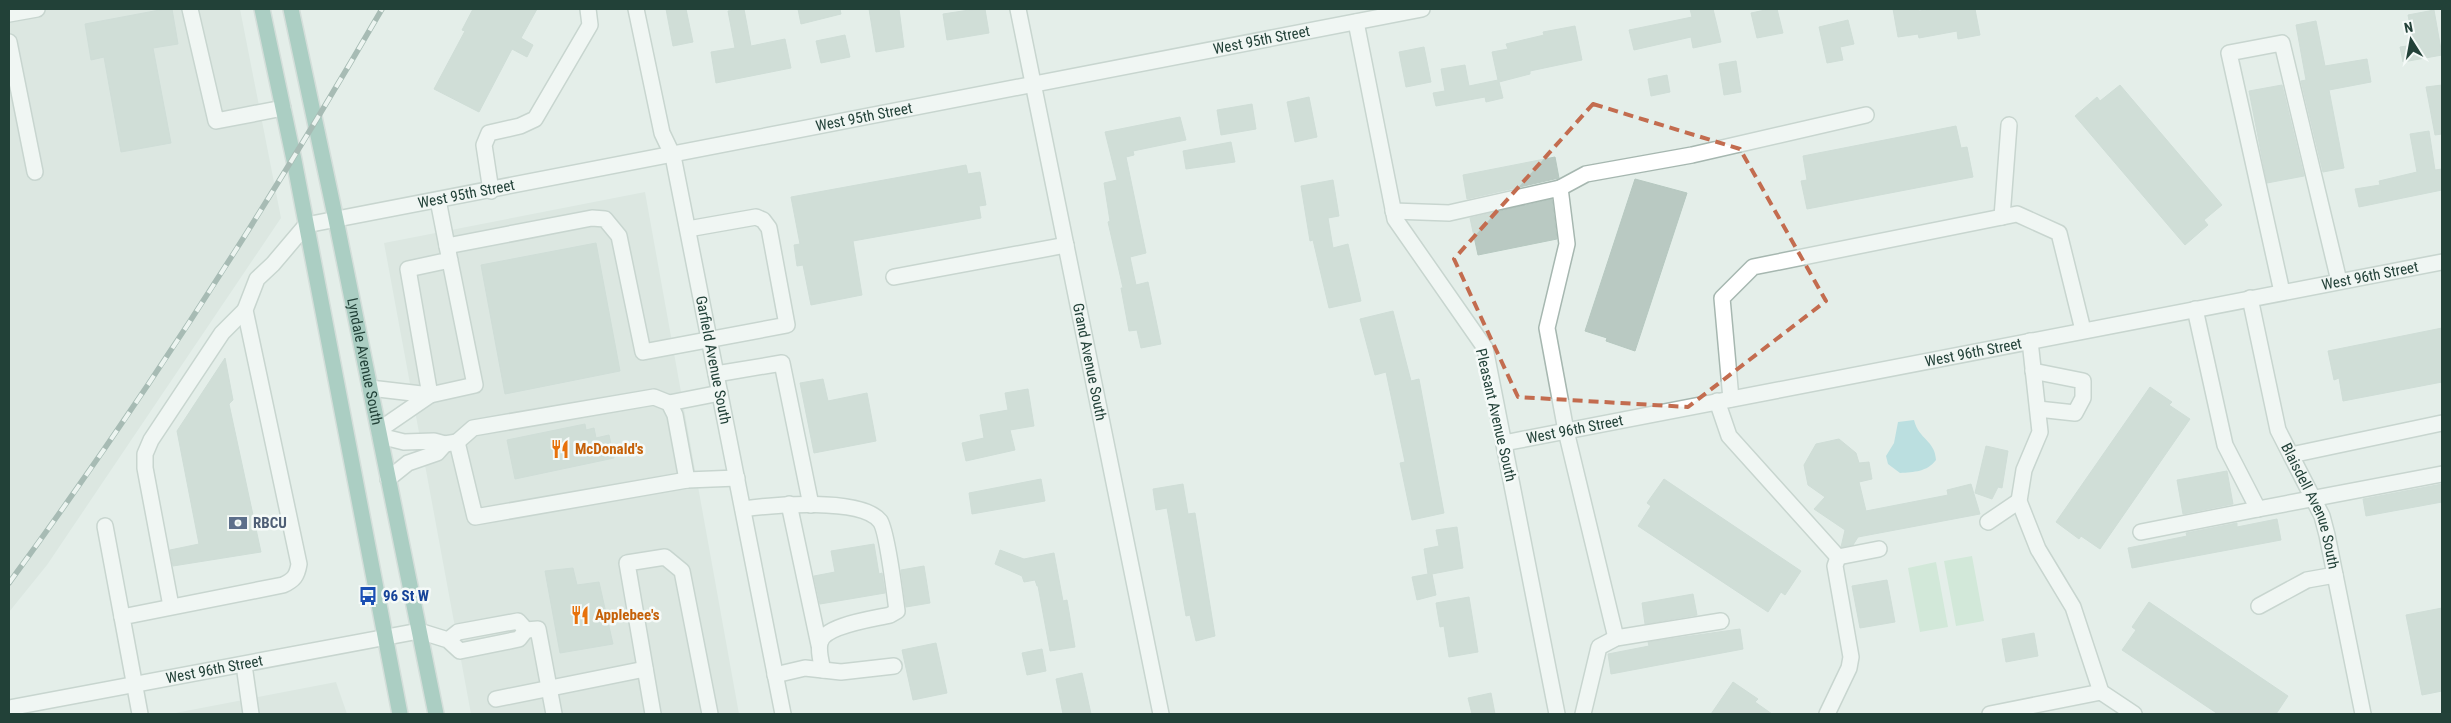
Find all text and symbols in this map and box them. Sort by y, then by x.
north arrow [2386,15,2436,65]
text: N [2403,19,2414,36]
street label: West 95th Street [1212,22,1311,58]
street label: West 95th Street [814,99,914,135]
street label: West 95th Street [416,176,516,212]
street label: West 96th Street [2320,258,2420,294]
street label: Garfield Avenue South [692,294,735,426]
street label: Lyndale Avenue South [343,296,386,426]
street label: Grand Avenue South [1069,301,1110,422]
street label: West 96th Street [1923,334,2023,371]
street label: Pleasant Avenue South [1472,347,1520,483]
street label: West 96th Street [1525,411,1625,447]
restaurant icon: McDonald's [549,438,571,460]
place label: McDonald's [575,440,644,458]
street label: Blaisdell Avenue South [2277,440,2343,570]
bank icon: RBCU [227,512,249,534]
place label: RBCU [253,514,287,532]
bus stop icon: 96 St W [357,585,379,607]
place label: 96 St W [383,587,429,605]
restaurant icon: Applebee's [569,604,591,626]
place label: Applebee's [595,606,660,624]
street label: West 96th Street [165,652,264,687]

